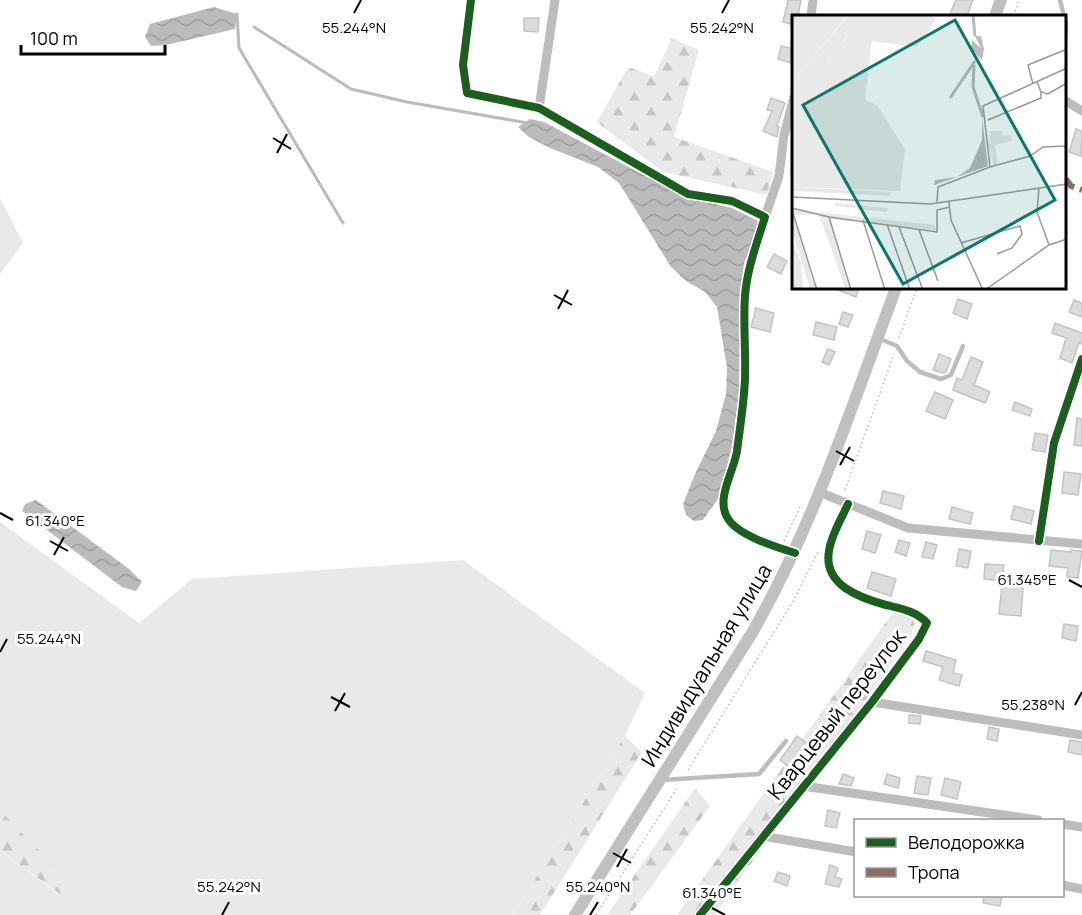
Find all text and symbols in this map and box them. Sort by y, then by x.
inset map [792,15,1067,290]
text: 55.244°N [322,17,386,38]
text: 55.242°N [690,17,754,38]
scale bar [21,18,165,56]
text: 100 m [30,26,78,50]
text: 61.340°E [25,510,85,531]
street label: Индивидуальная улица [634,559,778,771]
text: 61.345°E [997,569,1057,590]
street label: Кварцевый переулок [761,623,912,805]
text: 55.244°N [17,628,81,649]
text: 55.238°N [1001,694,1065,715]
legend [854,819,1064,897]
text: Велодорожка [908,830,1025,854]
text: Тропа [908,860,959,884]
text: 55.242°N [197,876,261,897]
text: 55.240°N [566,876,630,897]
text: 61.340°E [682,882,742,903]

